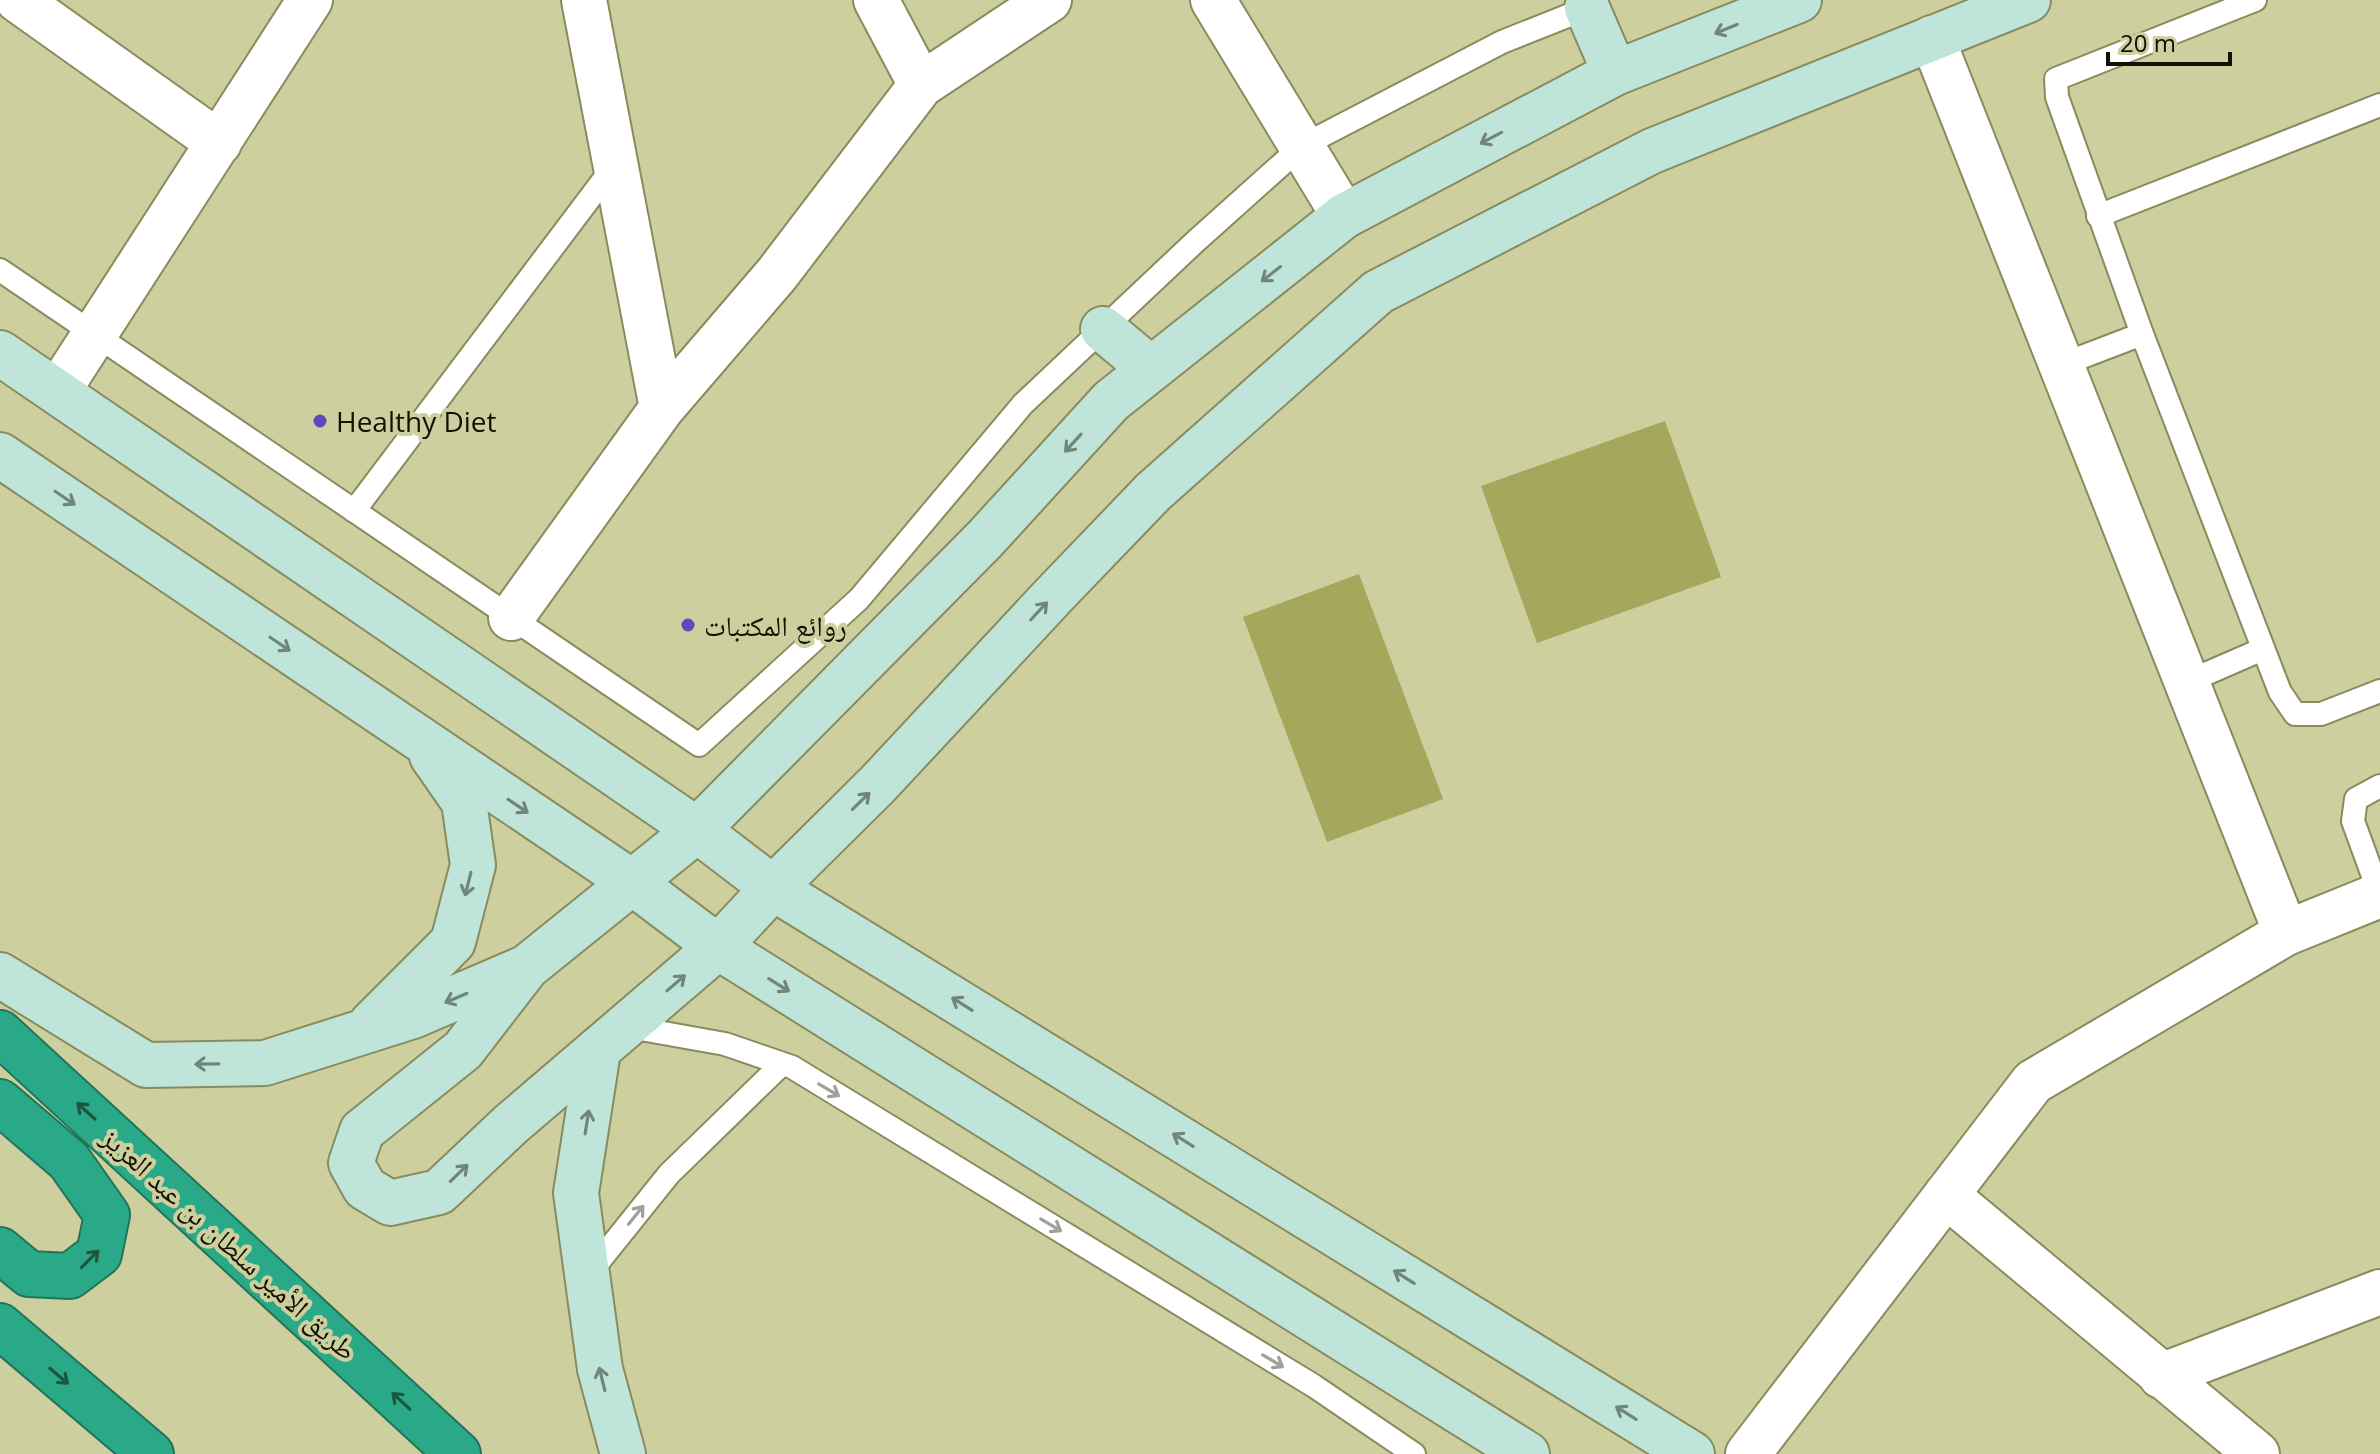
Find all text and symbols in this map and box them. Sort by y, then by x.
scale bar [2108,16,2230,66]
one-way arrow [1714,23,1739,37]
text: 20 m [2120,26,2176,59]
one-way arrow [1480,131,1503,147]
one-way arrow [1261,265,1281,283]
place label: Healthy Diet [336,402,497,440]
marker: Healthy Diet [311,412,329,430]
one-way arrow [1065,432,1083,452]
one-way arrow [53,490,75,507]
one-way arrow [1029,602,1047,622]
place label: روائع المكتبات [704,606,847,644]
marker: روائع المكتبات [679,616,697,634]
one-way arrow [268,636,290,652]
one-way arrow [851,792,870,811]
one-way arrow [507,797,529,814]
one-way arrow [459,871,474,897]
one-way arrow [665,974,685,992]
one-way arrow [767,977,790,993]
one-way arrow [444,991,468,1006]
one-way arrow [951,996,973,1012]
one-way arrow [194,1056,221,1072]
one-way arrow [817,1082,840,1098]
one-way arrow [76,1102,96,1121]
one-way arrow [580,1109,595,1135]
street label: طريق الأمير سلطان بن عبد العزيز [93,1117,366,1368]
one-way arrow [1172,1132,1195,1148]
one-way arrow [449,1164,469,1183]
one-way arrow [627,1205,645,1226]
one-way arrow [1039,1218,1062,1234]
one-way arrow [80,1249,100,1268]
one-way arrow [1393,1268,1416,1284]
one-way arrow [1261,1353,1284,1369]
one-way arrow [594,1366,609,1392]
one-way arrow [49,1367,69,1385]
one-way arrow [391,1391,411,1410]
one-way arrow [1615,1405,1638,1421]

